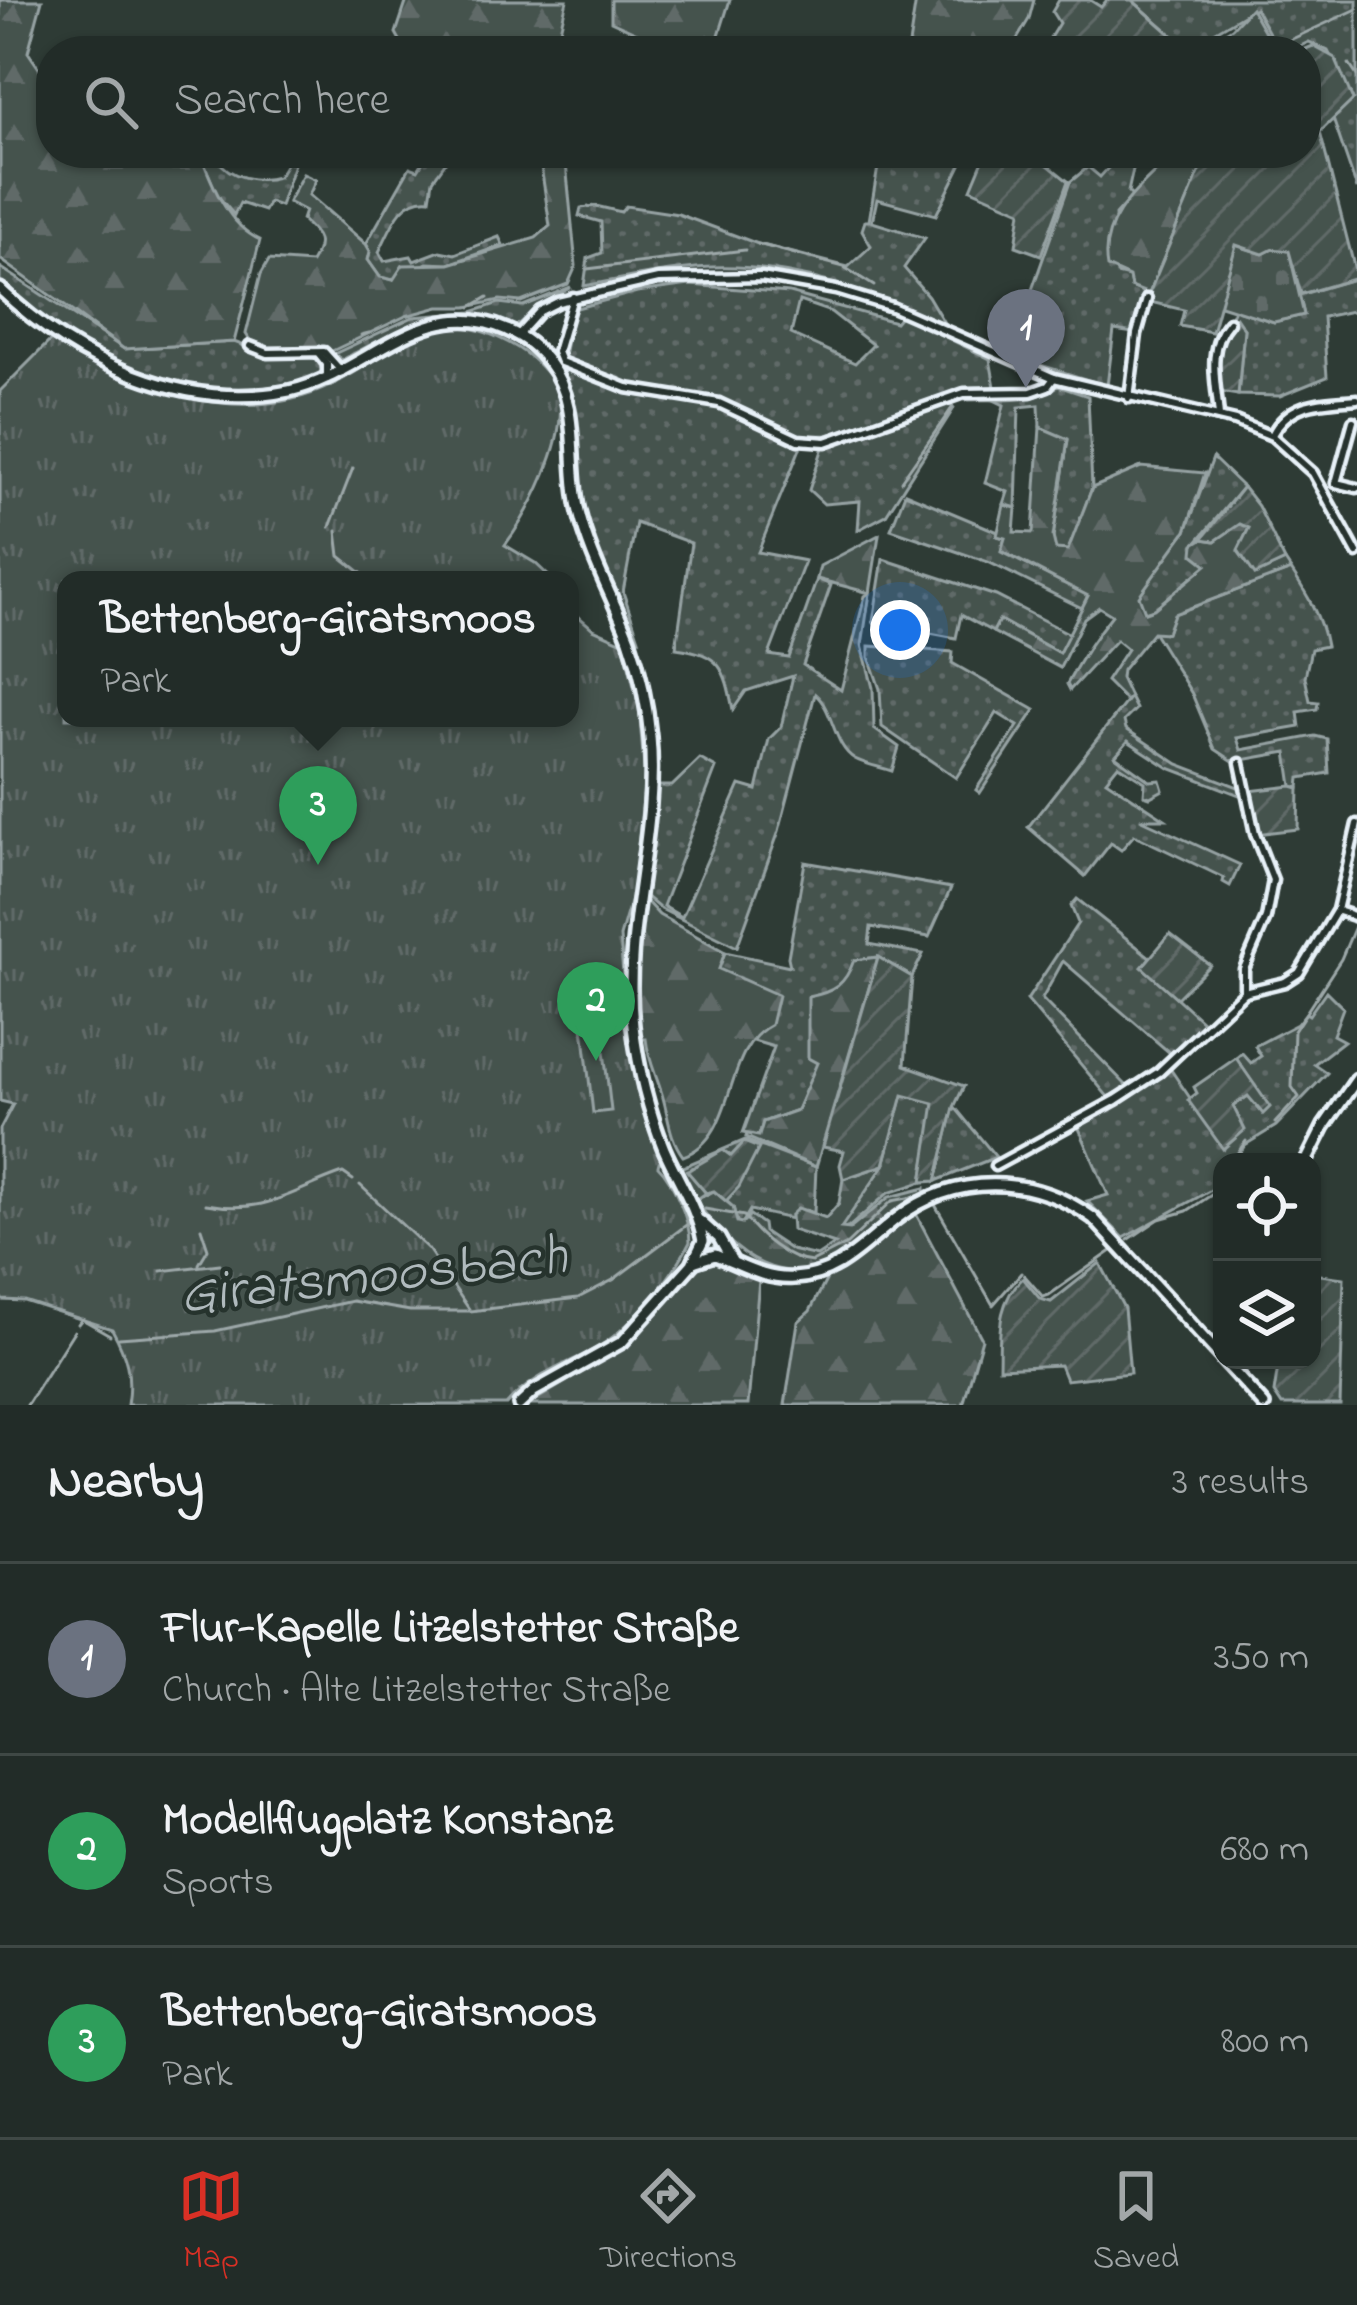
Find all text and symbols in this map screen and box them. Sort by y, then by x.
search box [36,36,1321,168]
icon: search [78,69,144,135]
text: Search here [174,69,390,135]
pin: 1 [987,289,1065,388]
popup [57,571,579,727]
text: Bettenberg-Giratsmoos [100,588,536,654]
your location [870,600,930,660]
text: Park [100,654,171,711]
pin: 3 [279,766,357,865]
pin: 2 [557,962,635,1061]
map controls [1213,1153,1321,1369]
button: locate [1213,1153,1321,1261]
water label: Giratsmoosbach [176,1217,573,1340]
button: layers [1213,1261,1321,1369]
text: Nearby [48,1446,204,1521]
text: 3 results [1172,1455,1309,1512]
text: Flur-Kapelle Litzelstetter Straße [162,1597,739,1663]
text: 1 [81,1630,93,1687]
text: 350 m [1214,1630,1309,1687]
text: Church · Alte Litzelstetter Straße [162,1663,671,1720]
text: Modellflugplatz Konstanz [162,1789,613,1855]
text: 2 [77,1822,97,1879]
text: 680 m [1220,1822,1309,1879]
text: Sports [162,1855,274,1912]
text: Bettenberg-Giratsmoos [162,1981,597,2047]
text: 3 [79,2014,95,2071]
text: 800 m [1221,2014,1309,2071]
text: Park [162,2047,232,2104]
tab: Map [178,2163,244,2283]
tab: Directions [600,2163,737,2283]
tab: Saved [1093,2163,1179,2283]

